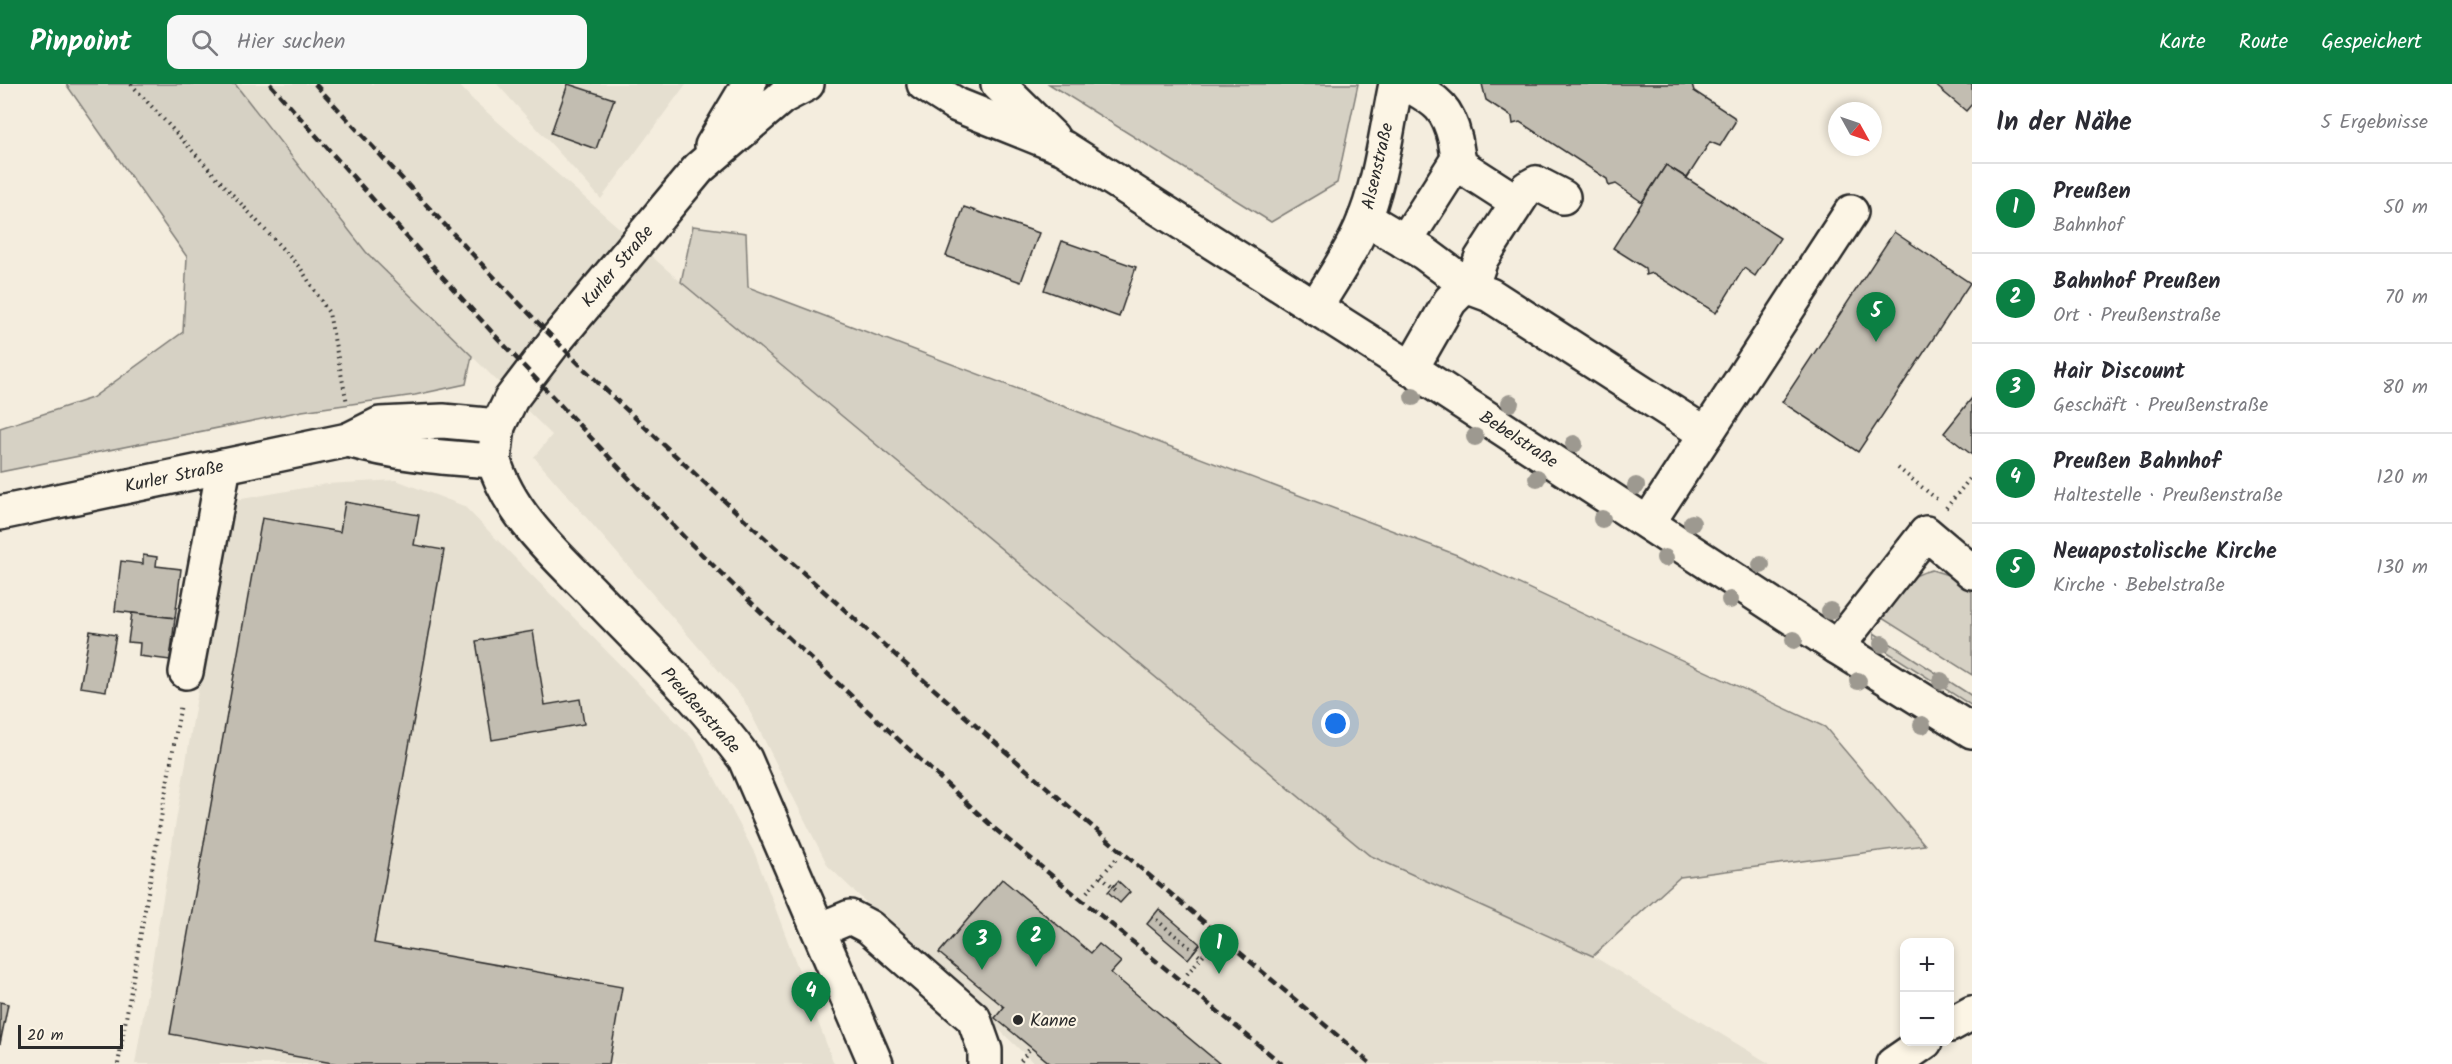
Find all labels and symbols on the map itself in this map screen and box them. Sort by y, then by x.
north arrow [1828,102,1882,156]
street label: Alsenstraße [1354,120,1403,213]
street label: Kurler Straße [575,219,662,315]
pin: 5 [1856,292,1896,342]
street label: Bebelstraße [1473,404,1563,477]
street label: Kurler Straße [122,453,226,502]
street label: Preußenstraße [653,661,747,761]
your location [1321,709,1350,738]
pin: 2 [1016,918,1056,967]
pin: 3 [962,920,1002,970]
pin: 1 [1200,924,1238,974]
pin: 4 [792,972,830,1022]
place label: Kanne [1030,1007,1076,1036]
marker: Kanne [1011,1013,1025,1027]
scale bar [18,1022,123,1050]

